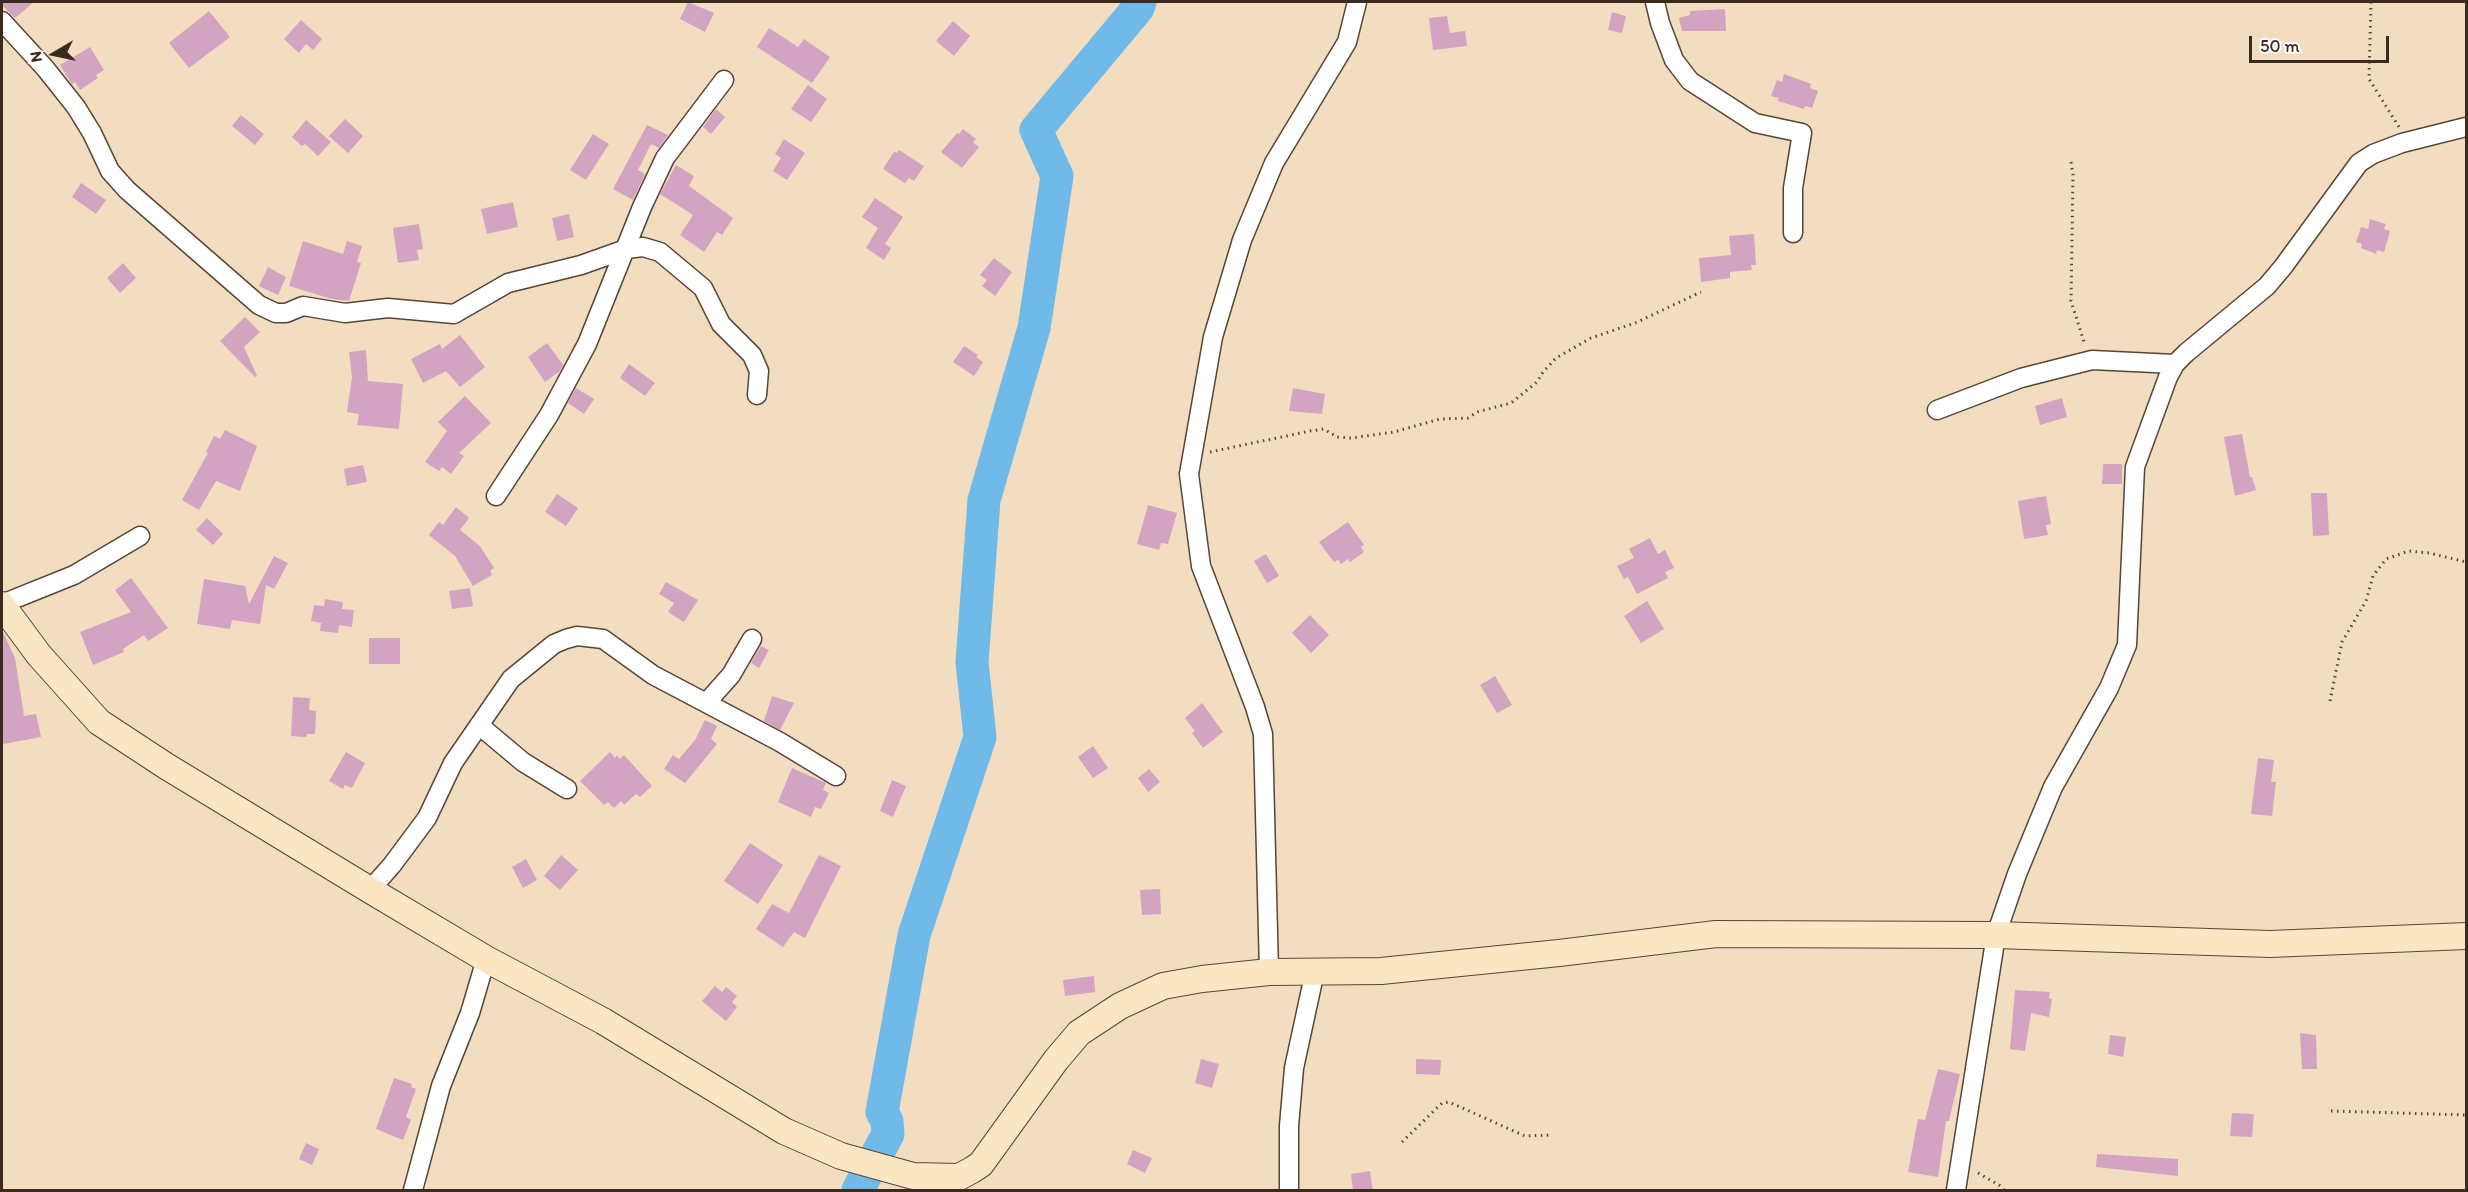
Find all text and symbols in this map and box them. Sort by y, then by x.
north arrow [24,24,84,84]
scale bar [2252,24,2392,62]
text: 50 m [2260,35,2300,57]
text: N [25,50,46,64]

